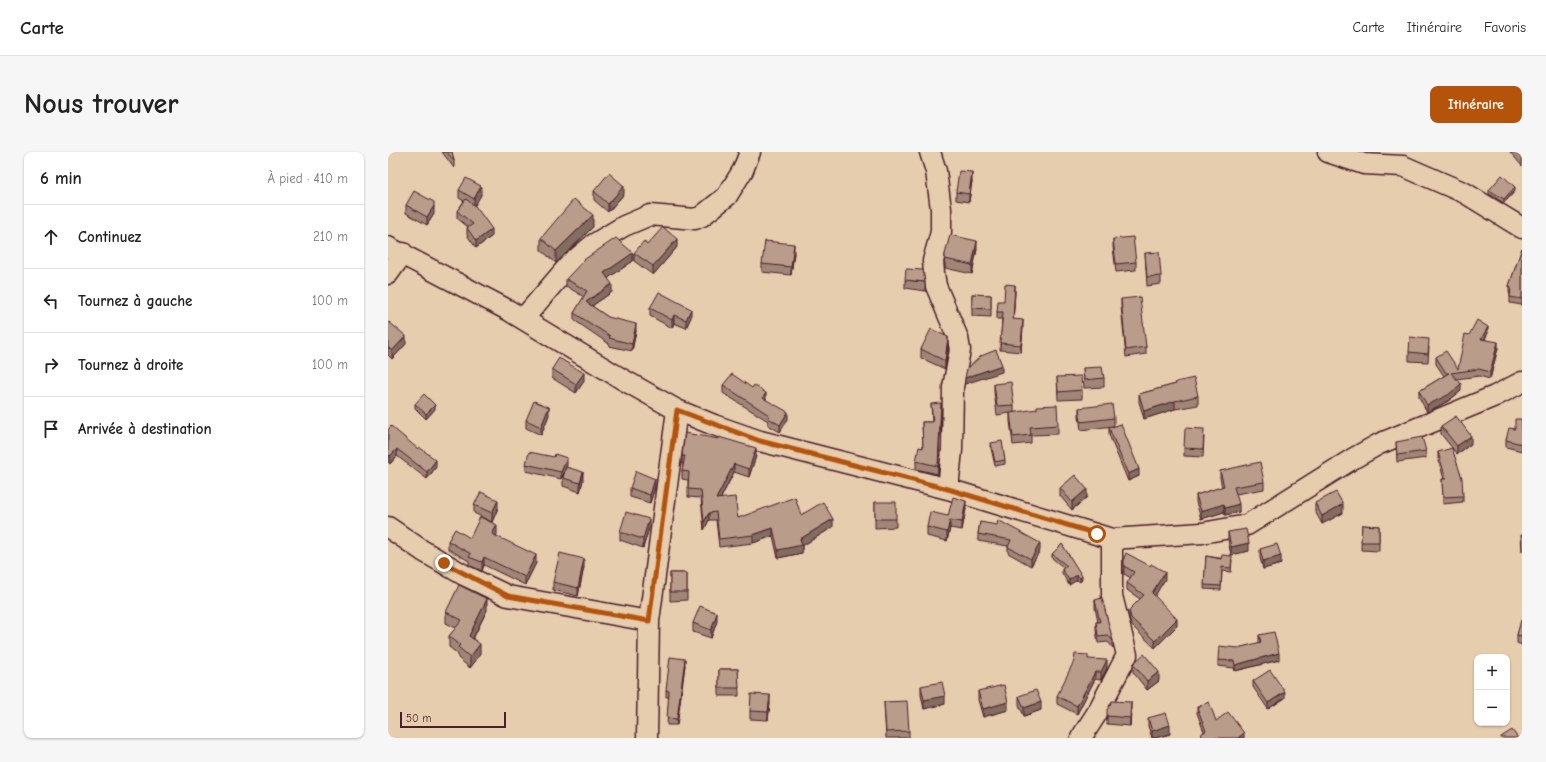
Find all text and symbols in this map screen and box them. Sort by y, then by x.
text: Carte [20,17,64,39]
text: Carte [1353,19,1385,36]
text: Itinéraire [1407,19,1462,36]
text: Favoris [1484,19,1526,36]
button: Itinéraire [1430,86,1522,123]
text: Nous trouver [24,88,179,120]
text: 6 min [40,169,82,188]
text: À pied · 410 m [267,171,348,186]
icon: ahead [40,226,62,248]
text: Continuez [78,228,141,246]
text: 210 m [313,229,348,244]
icon: left [40,290,62,312]
text: Tournez à gauche [78,292,192,310]
text: 100 m [312,293,348,308]
icon: right [40,354,62,376]
text: Tournez à droite [78,356,183,374]
text: 100 m [312,357,348,372]
icon: arrive [40,418,62,440]
text: Arrivée à destination [78,420,212,438]
route start [1088,525,1106,543]
route end [435,554,453,572]
map controls [1474,654,1510,726]
button: + [1474,654,1510,690]
button: − [1474,690,1510,726]
scale bar [400,710,506,729]
text: 50 m [406,712,431,725]

